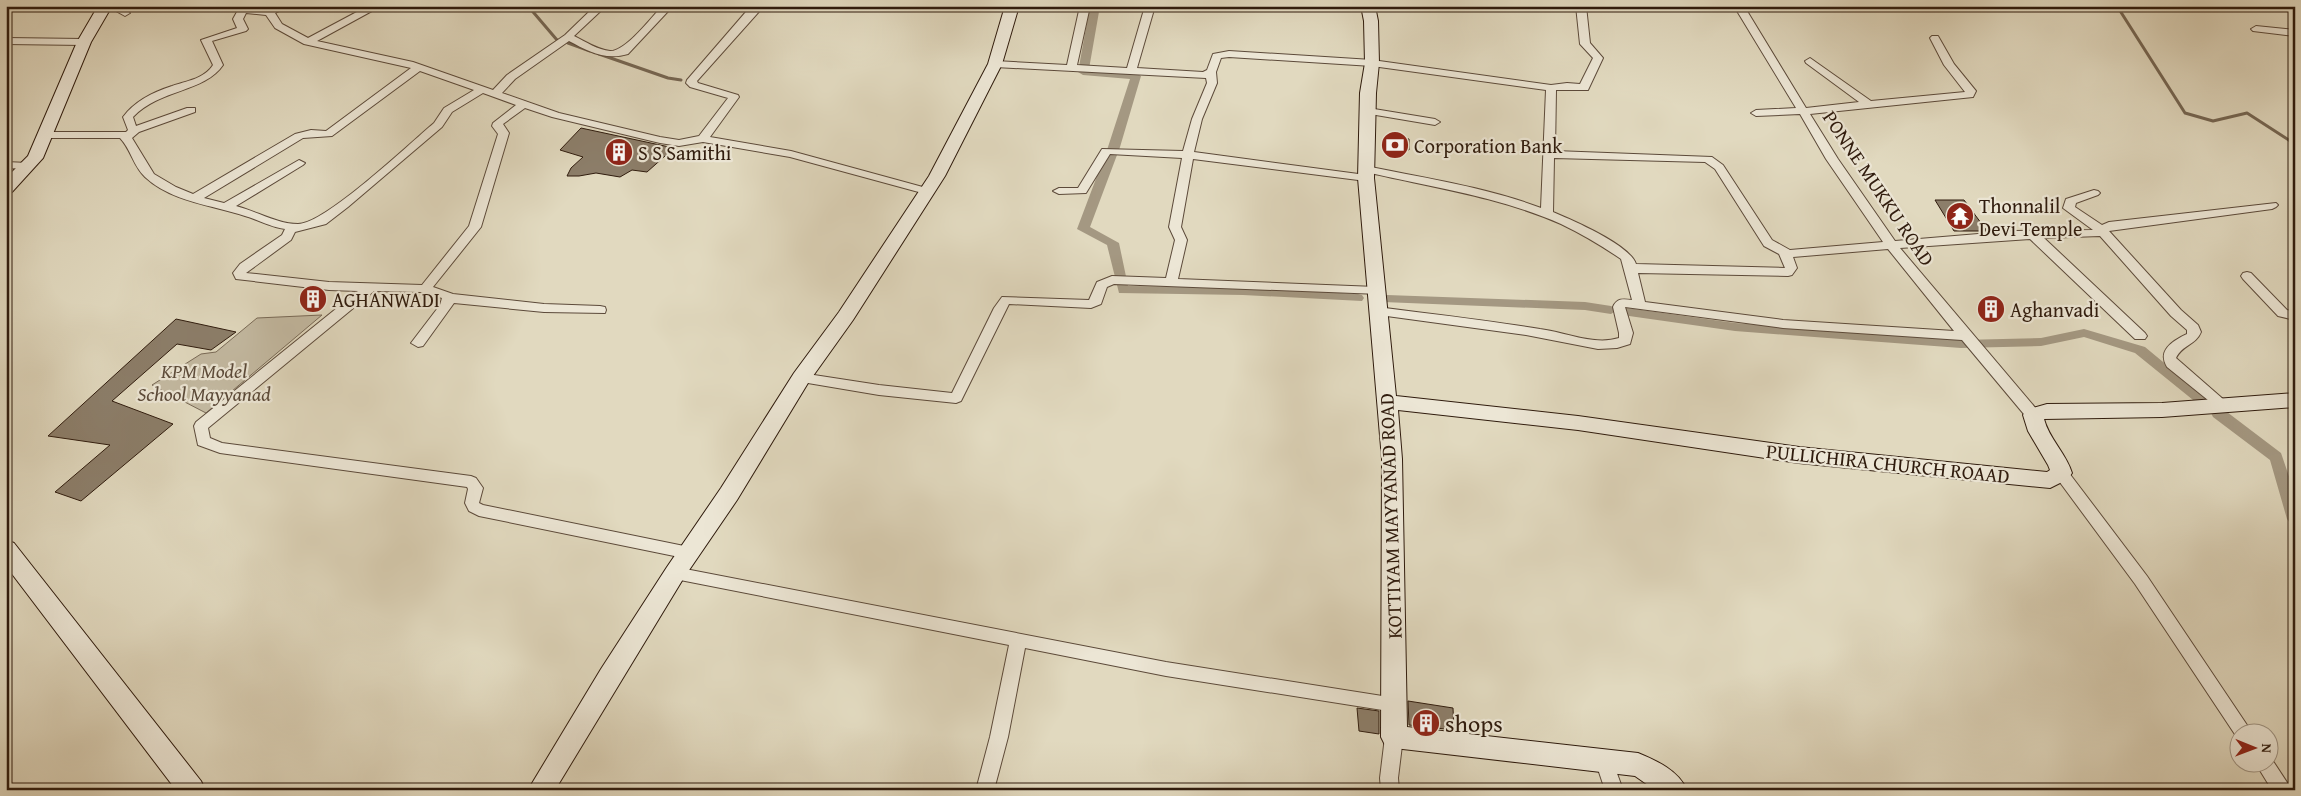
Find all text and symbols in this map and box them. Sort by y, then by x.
street label: PONNE MUKKU ROAD [1816,105,1942,271]
bank icon: Corporation Bank [1380,130,1410,160]
place label: Corporation Bank [1414,131,1563,160]
building icon: S S Samithi [604,137,634,167]
place label: S S Samithi [638,138,732,167]
place label: Thonnalil Devi Temple [1979,191,2082,243]
temple icon: Thonnalil Devi Temple [1945,201,1975,231]
building icon: AGHANWADI [298,284,328,314]
place label: AGHANWADI [332,285,440,314]
building icon: Aghanvadi [1976,294,2006,324]
place label: Aghanvadi [2010,295,2100,324]
park label: KPM Model School Mayyanad [137,356,271,408]
street label: KOTTIYAM MAYYANAD ROAD [1371,393,1409,639]
street label: PULLICHIRA CHURCH ROAAD [1765,436,2011,490]
place label: shops [1445,706,1503,741]
building icon: shops [1411,708,1441,738]
north arrow [2228,724,2278,774]
text: N [2257,743,2277,754]

